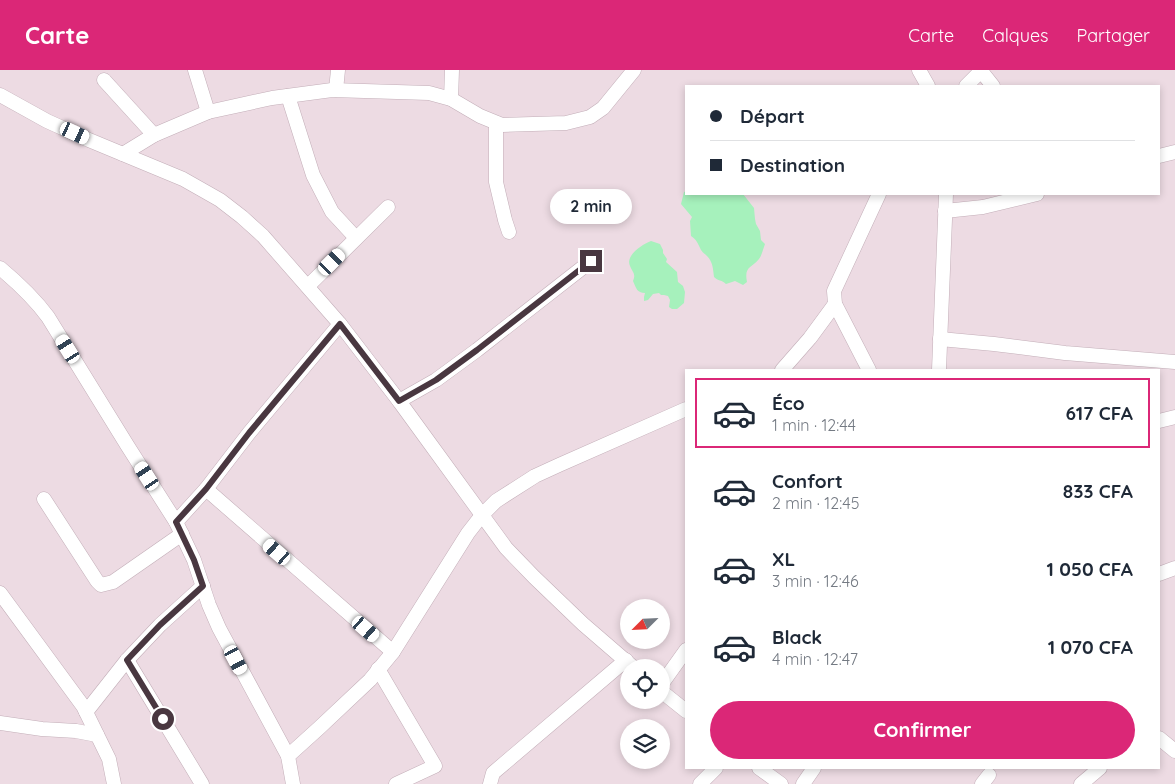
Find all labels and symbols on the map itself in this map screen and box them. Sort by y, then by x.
car [58,120,91,146]
callout: 2 min [550,189,632,224]
car [316,246,347,278]
route end [580,250,602,272]
car [53,332,82,366]
car [132,459,161,493]
car [260,536,293,568]
north arrow [620,599,670,649]
car [349,613,382,645]
car [222,643,249,677]
route start [152,708,174,730]

